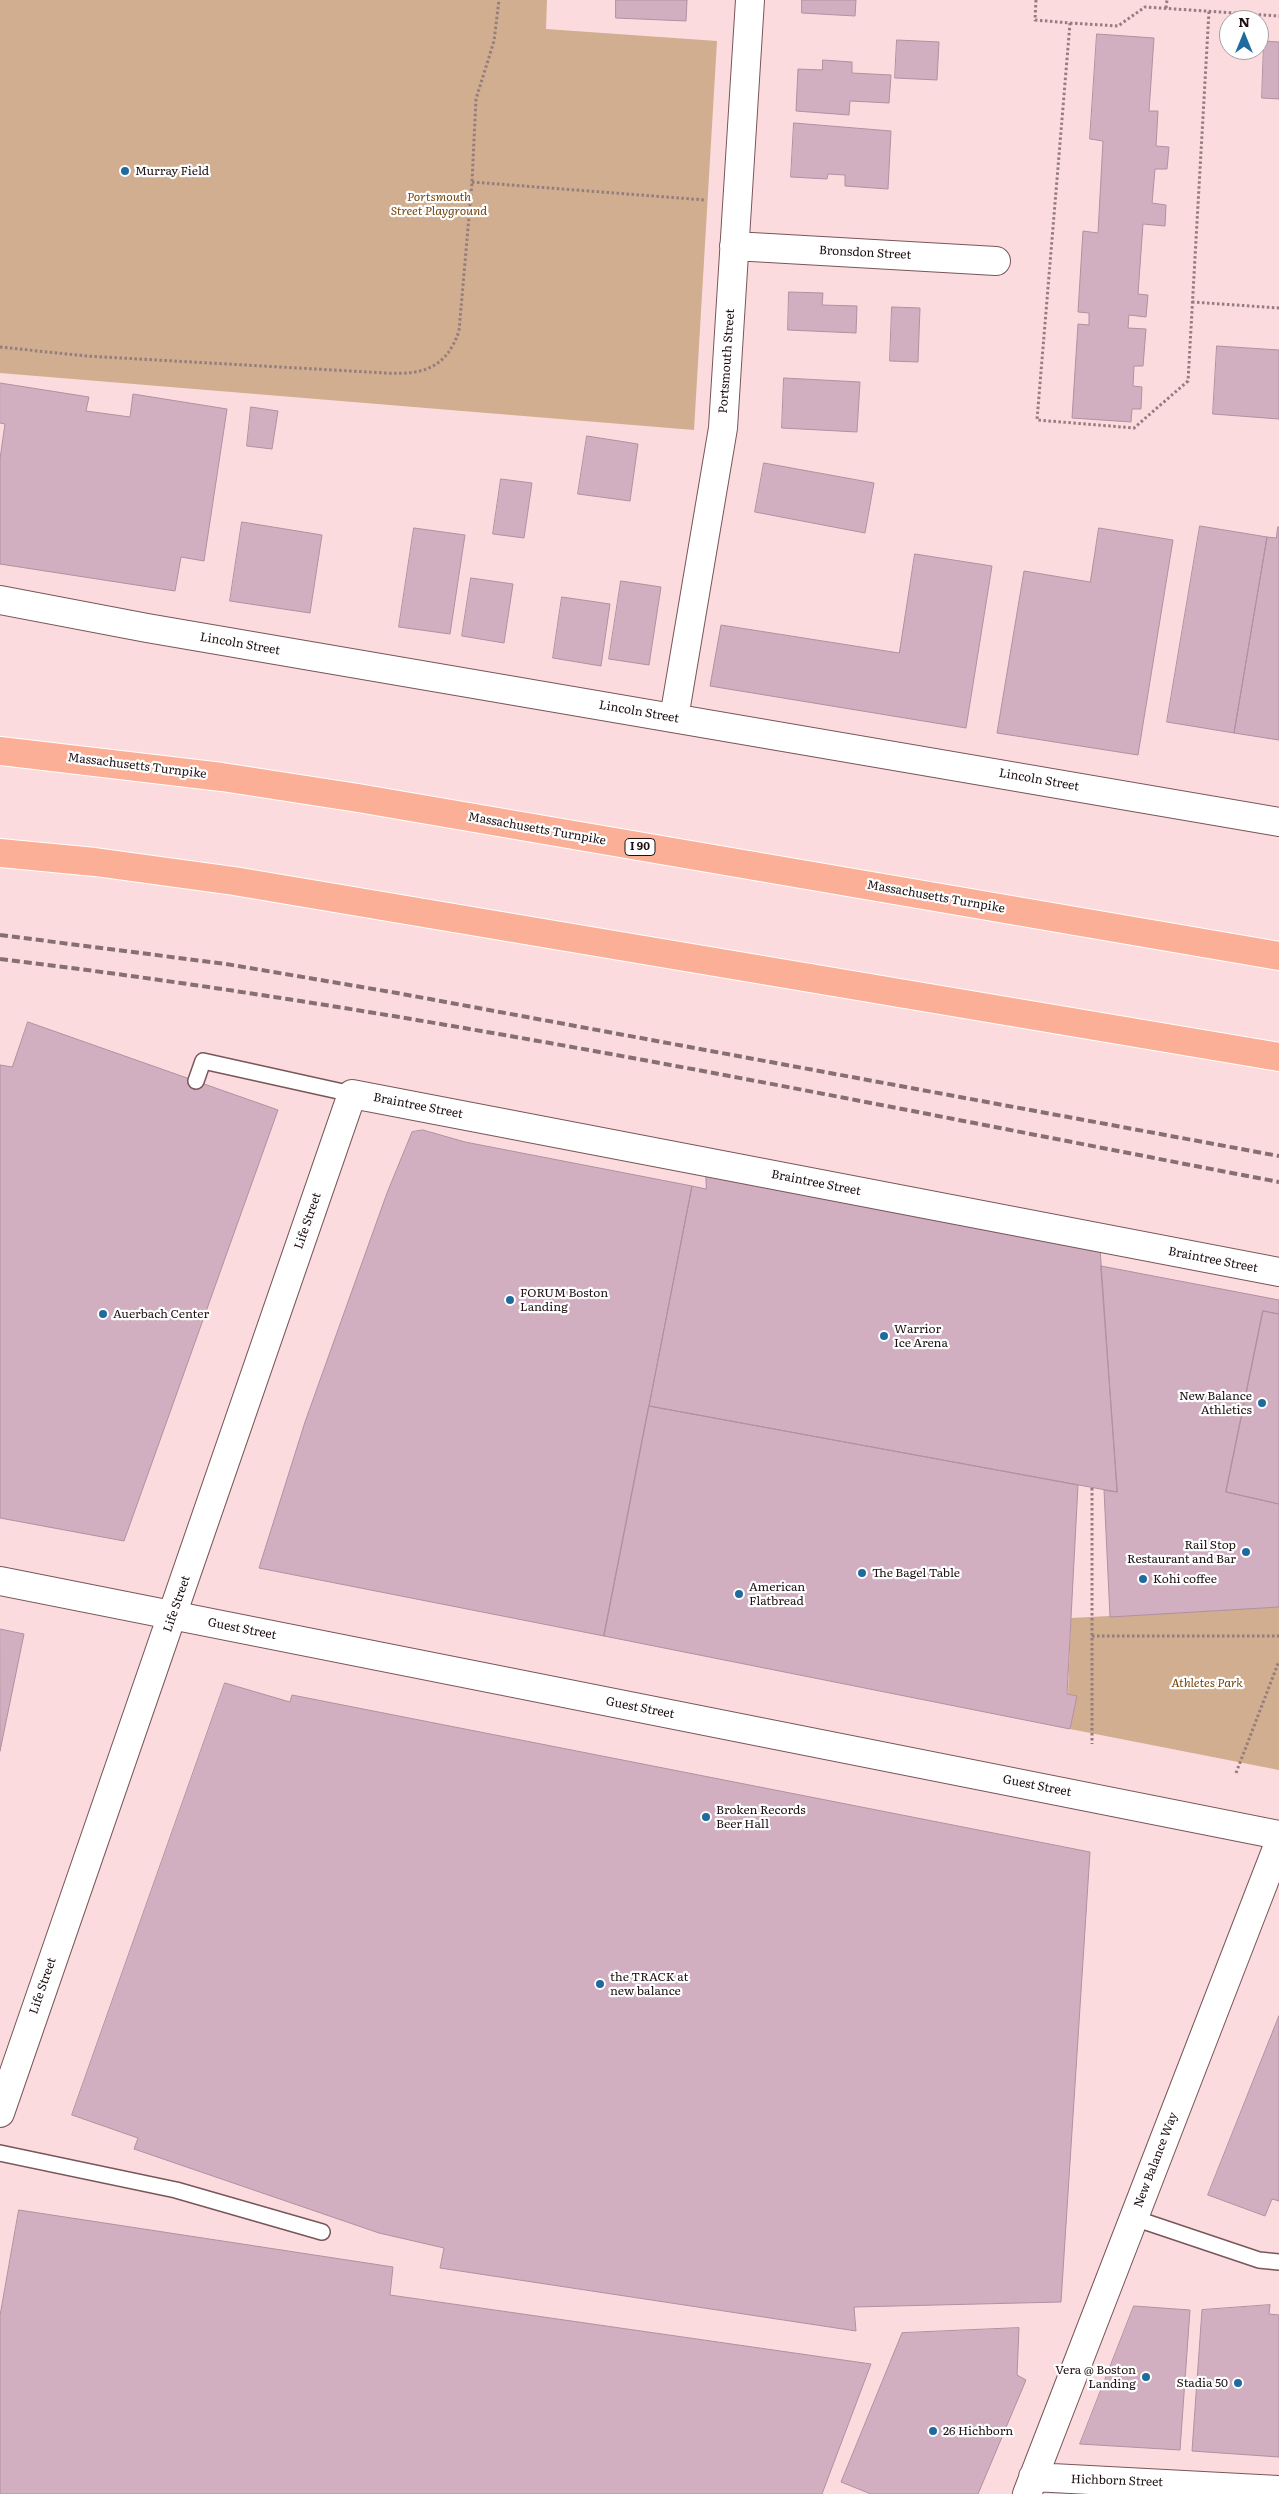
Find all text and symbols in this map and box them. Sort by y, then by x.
north arrow [1219,10,1269,60]
text: N [1238,11,1250,31]
place label: Murray Field [135,164,209,178]
marker: Murray Field [119,165,131,177]
park label: Portsmouth Street Playground [391,190,487,218]
street label: Bronsdon Street [818,243,912,263]
street label: Portsmouth Street [716,308,738,414]
street label: Lincoln Street [199,630,281,658]
street label: Lincoln Street [598,698,680,726]
street label: Massachusetts Turnpike [67,750,207,782]
street label: Lincoln Street [998,766,1080,794]
street label: Massachusetts Turnpike [467,810,607,848]
road number: I 90 [625,839,655,856]
street label: Massachusetts Turnpike [866,878,1006,916]
street label: Braintree Street [372,1090,464,1122]
street label: Braintree Street [770,1167,862,1199]
street label: Life Street [292,1191,324,1251]
street label: Braintree Street [1167,1244,1259,1276]
place label: FORUM Boston Landing [520,1286,608,1314]
marker: FORUM Boston Landing [504,1294,516,1306]
place label: Auerbach Center [113,1307,209,1321]
marker: Auerbach Center [97,1308,109,1320]
place label: Warrior Ice Arena [894,1322,948,1350]
marker: Warrior Ice Arena [878,1330,890,1342]
place label: New Balance Athletics [1179,1389,1252,1417]
marker: New Balance Athletics [1256,1397,1268,1409]
place label: Rail Stop Restaurant and Bar [1127,1538,1236,1566]
marker: Rail Stop Restaurant and Bar [1240,1546,1252,1558]
place label: The Bagel Table [872,1566,960,1580]
marker: The Bagel Table [856,1567,868,1579]
place label: Kohi coffee [1153,1572,1217,1586]
marker: Kohi coffee [1137,1573,1149,1585]
street label: Life Street [161,1574,193,1634]
place label: American Flatbread [749,1580,805,1608]
marker: American Flatbread [733,1588,745,1600]
street label: Guest Street [206,1615,278,1643]
park label: Athletes Park [1171,1676,1243,1690]
street label: Guest Street [604,1694,676,1722]
street label: Guest Street [1001,1772,1073,1800]
place label: Broken Records Beer Hall [716,1803,806,1831]
marker: Broken Records Beer Hall [700,1811,712,1823]
street label: Life Street [27,1956,59,2016]
place label: the TRACK at new balance [610,1970,688,1998]
marker: the TRACK at new balance [594,1978,606,1990]
street label: New Balance Way [1131,2110,1181,2210]
place label: Vera @ Boston Landing [1055,2363,1136,2391]
marker: Vera @ Boston Landing [1140,2371,1152,2383]
place label: Stadia 50 [1177,2376,1228,2390]
marker: Stadia 50 [1232,2377,1244,2389]
place label: 26 Hichborn [943,2424,1013,2438]
marker: 26 Hichborn [927,2425,939,2437]
street label: Hichborn Street [1071,2472,1163,2490]

